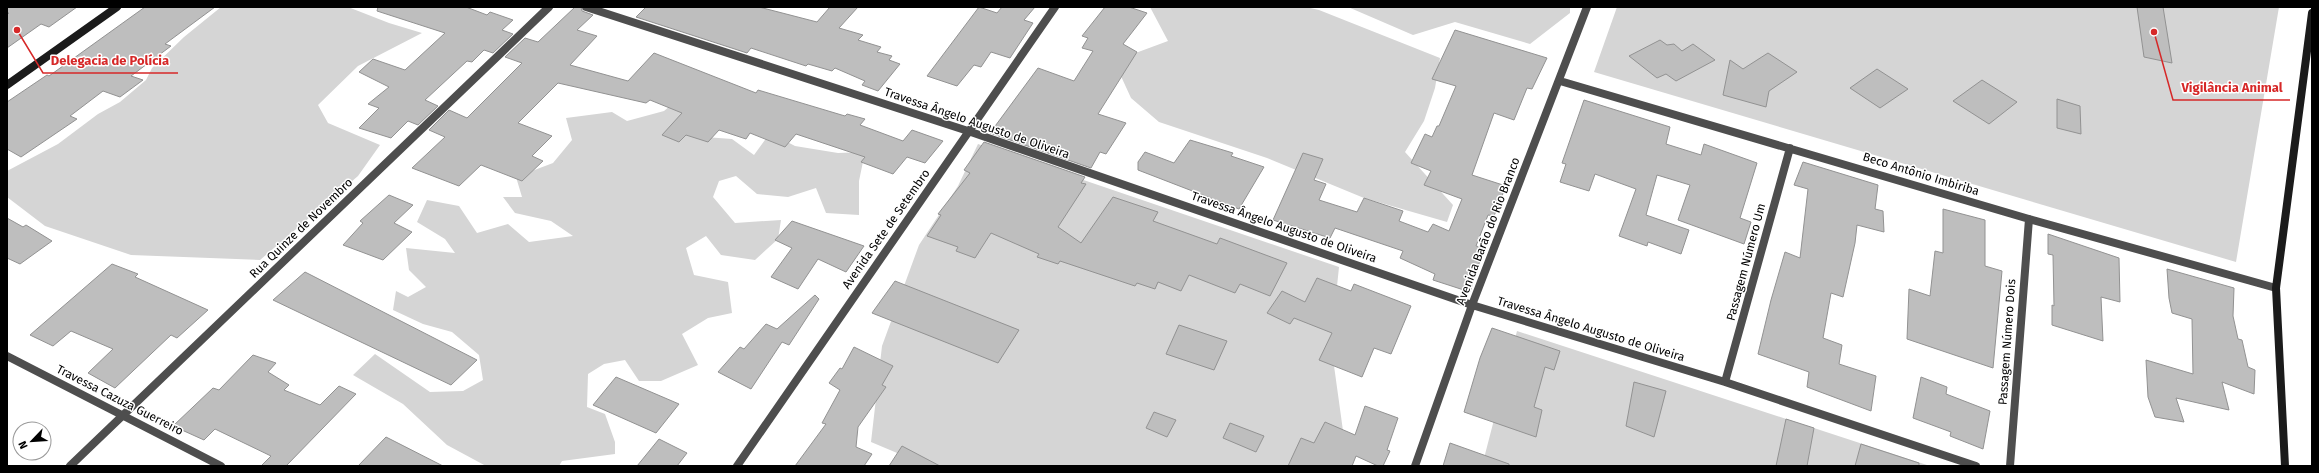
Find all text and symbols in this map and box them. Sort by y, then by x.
callout: Delegacia de Polícia [43,48,178,73]
text: Delegacia de Polícia [51,53,169,68]
callout: Vigilância Animal [2173,75,2290,100]
text: Vigilância Animal [2180,80,2283,95]
street label: Travessa Ângelo Augusto de Oliveira [882,84,1072,161]
street label: Beco Antônio Imbiriba [1861,150,1981,198]
street label: Avenida Barão do Rio Branco [1453,155,1523,307]
street label: Avenida Sete de Setembro [839,166,933,292]
street label: Rua Quinze de Novembro [247,175,355,281]
street label: Travessa Ângelo Augusto de Oliveira [1189,188,1379,265]
street label: Passagem Número Um [1724,202,1768,322]
street label: Passagem Número Dois [1996,278,2018,406]
street label: Travessa Ângelo Augusto de Oliveira [1496,293,1687,364]
street label: Travessa Cazuza Guerreiro [54,362,186,438]
north arrow [12,421,52,461]
text: N [16,439,31,451]

